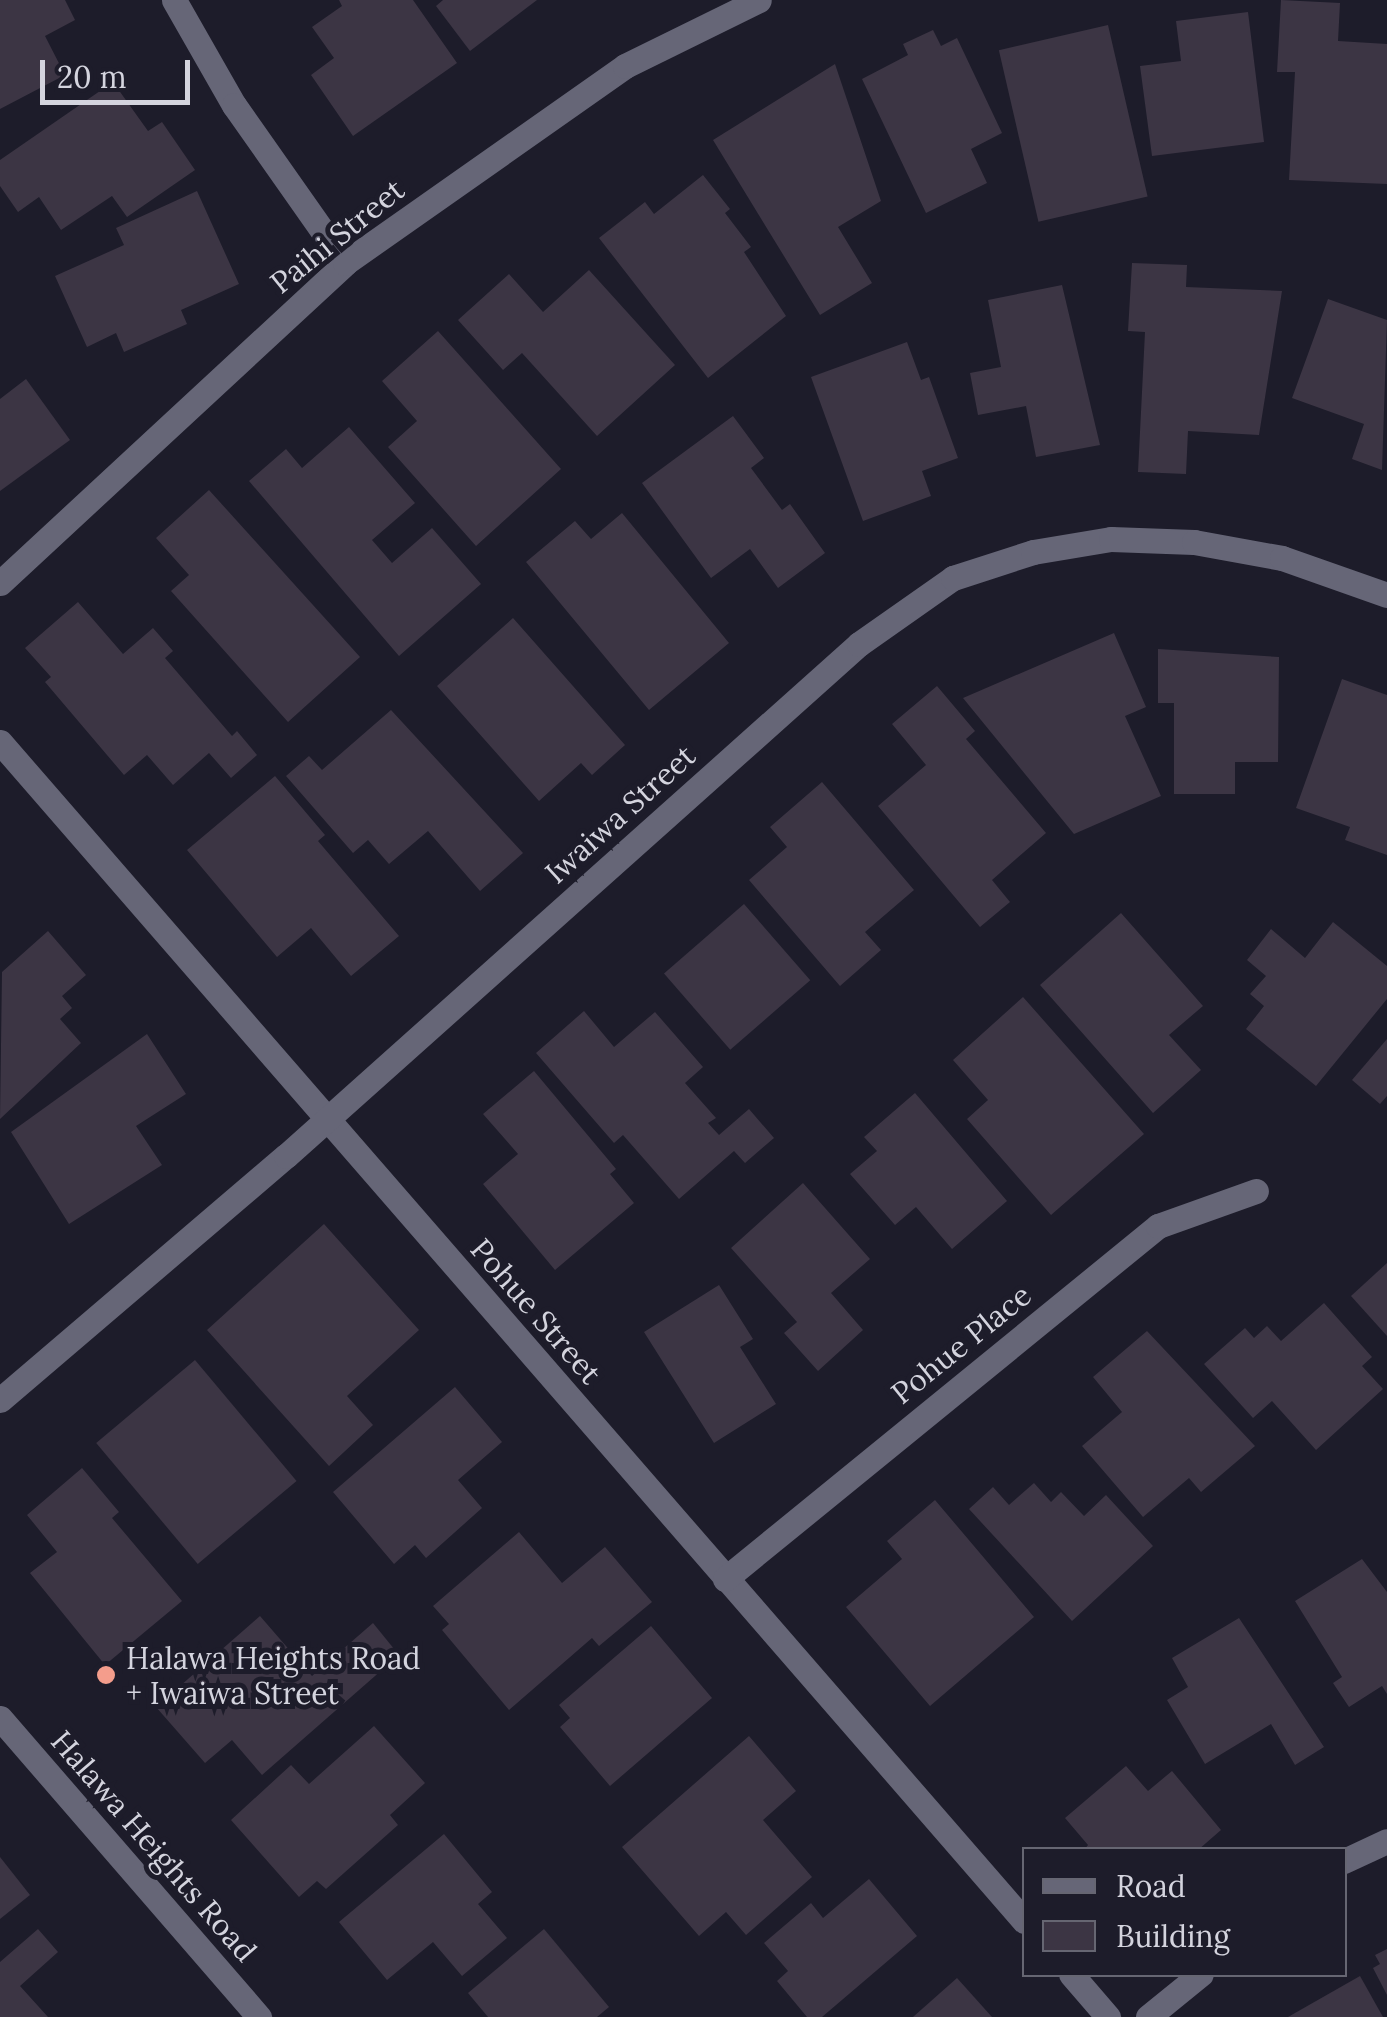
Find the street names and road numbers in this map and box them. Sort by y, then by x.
street label: Paihi Street [263,171,411,301]
street label: Iwaiwa Street [538,737,702,891]
street label: Pohue Street [463,1231,609,1391]
street label: Pohue Place [884,1277,1038,1411]
street label: Halawa Heights Road [44,1723,264,1969]

